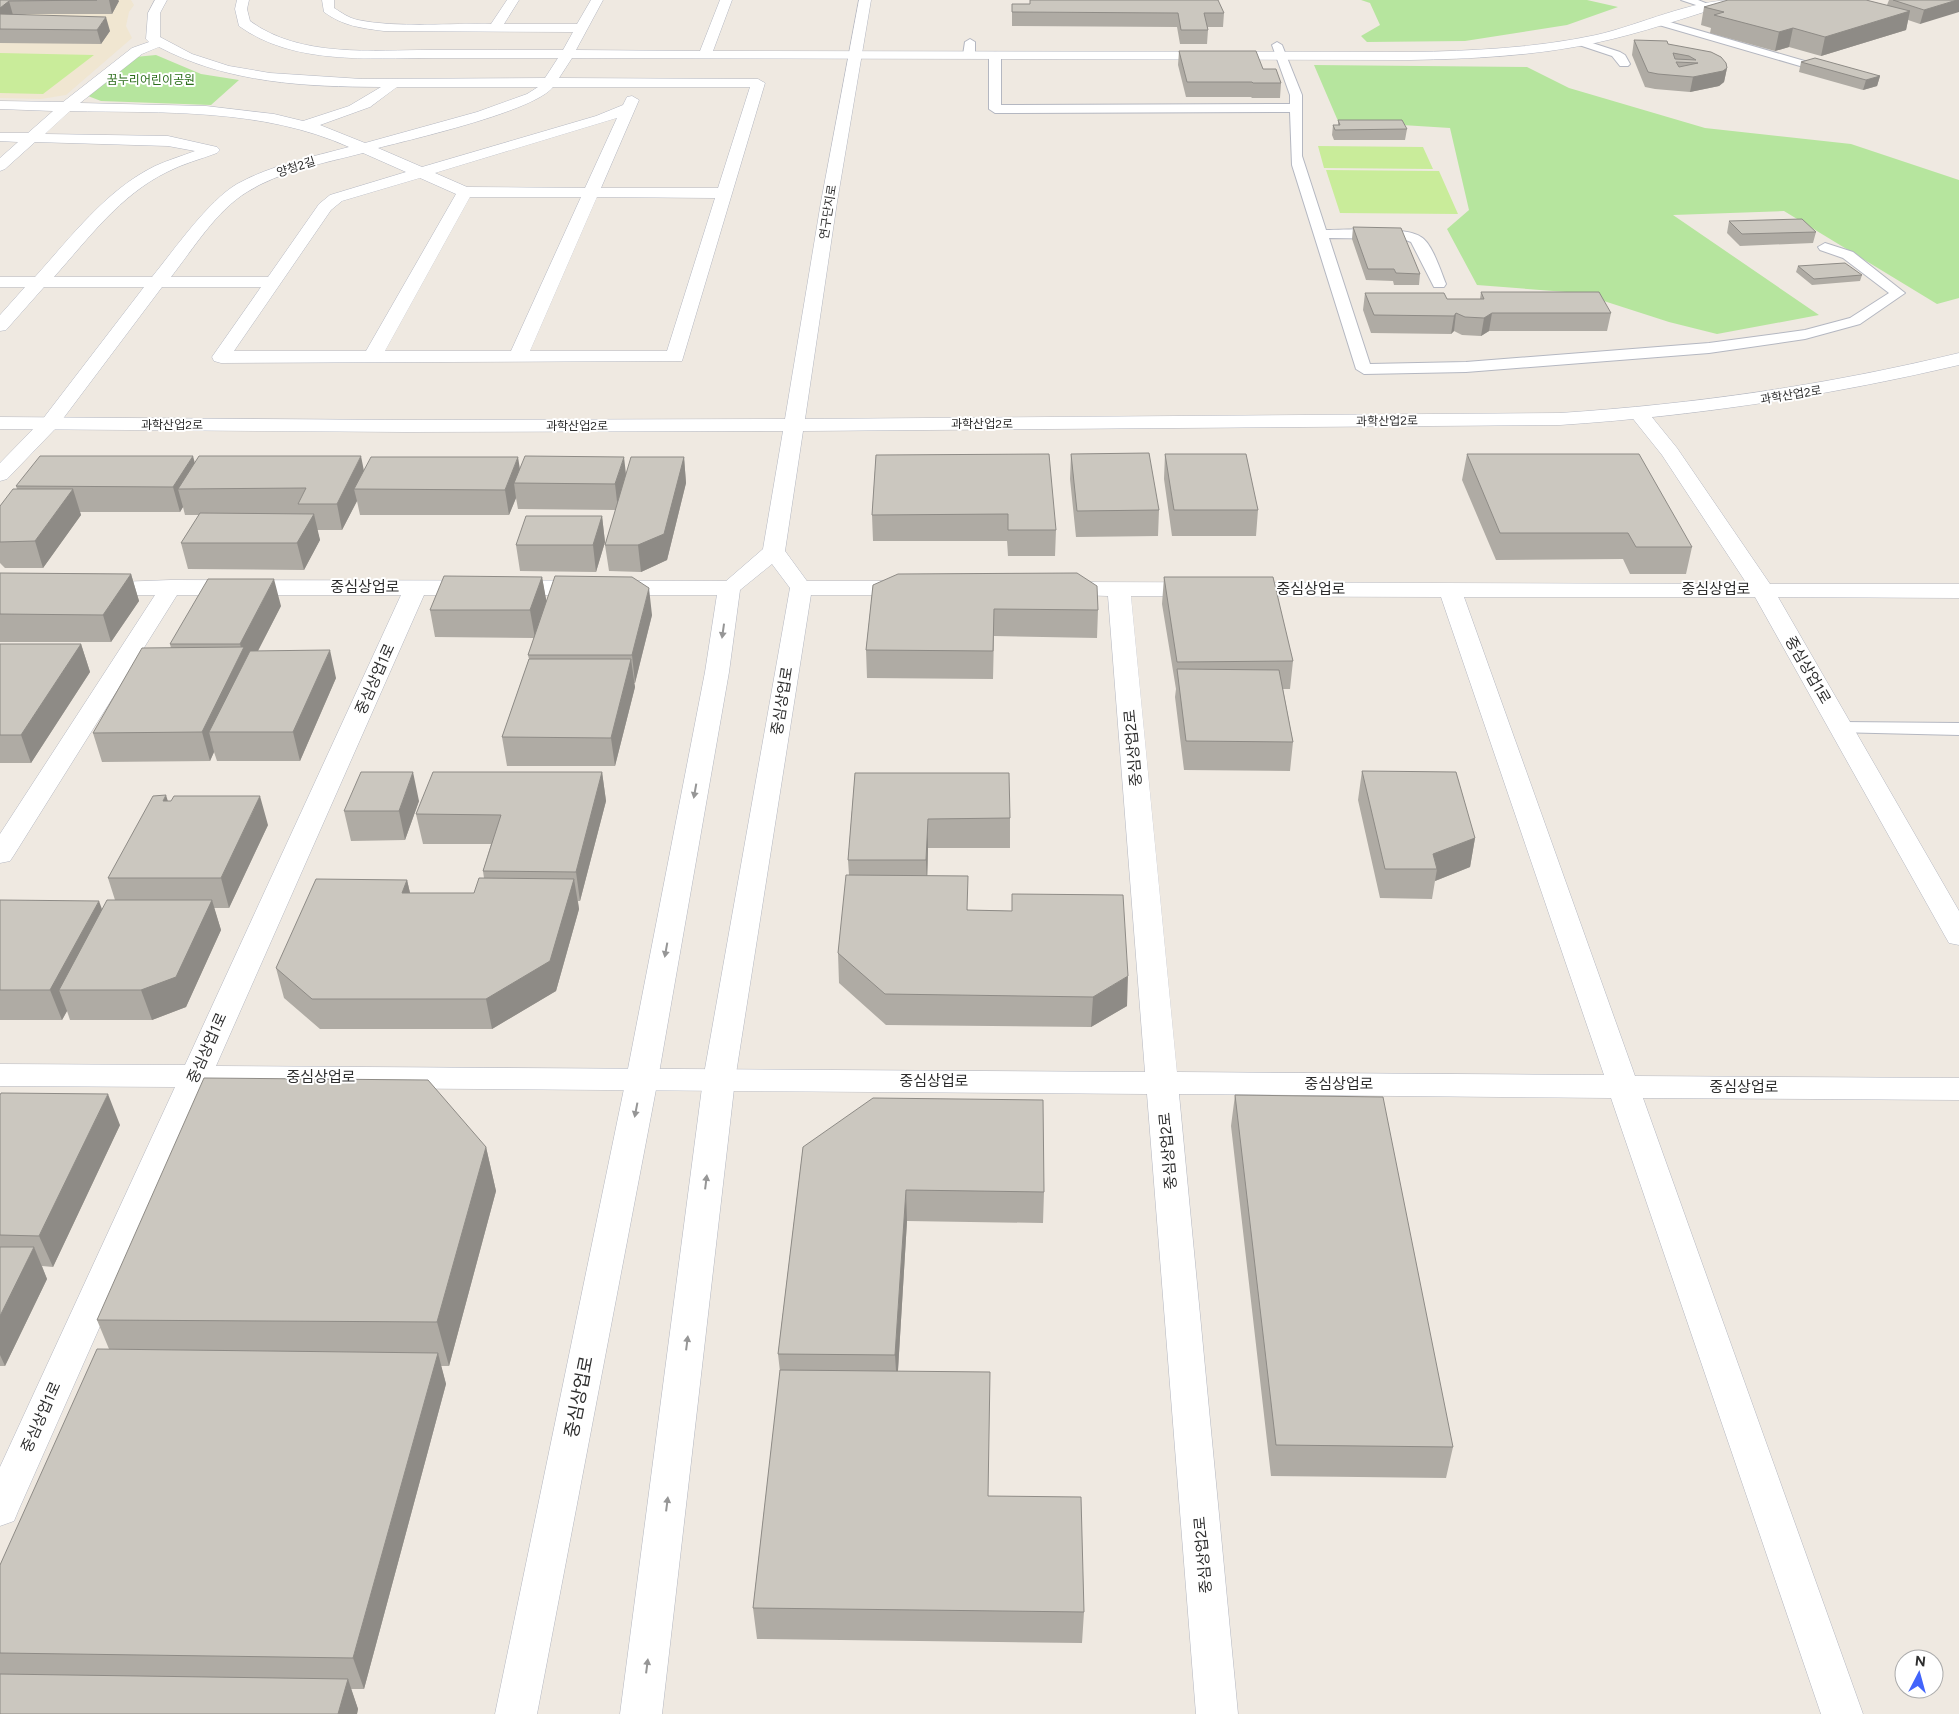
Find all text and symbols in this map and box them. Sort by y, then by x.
park label: 꿈누리어린이공원 [107,73,195,87]
street label: 양청2길 [275,154,317,180]
street label: 연구단지로 [817,184,839,240]
street label: 과학산업2로 [1759,383,1823,407]
street label: 과학산업2로 [1356,413,1418,429]
street label: 과학산업2로 [951,417,1013,431]
street label: 과학산업2로 [141,418,203,432]
street label: 과학산업2로 [546,419,608,433]
street label: 중심상업로 [330,578,400,596]
street label: 중심상업로 [1276,580,1346,598]
street label: 중심상업로 [1681,580,1751,598]
one-way arrow [719,623,727,639]
street label: 중심상업1로 [1781,633,1835,707]
street label: 중심상업1로 [351,641,399,717]
street label: 중심상업로 [768,666,796,736]
street label: 중심상업2로 [1121,709,1145,787]
one-way arrow [691,783,699,798]
one-way arrow [661,943,669,959]
street label: 중심상업1로 [183,1010,231,1086]
street label: 중심상업로 [286,1068,356,1086]
street label: 중심상업로 [899,1072,969,1090]
street label: 중심상업로 [1304,1075,1374,1093]
street label: 중심상업로 [1709,1078,1779,1096]
one-way arrow [632,1103,640,1118]
street label: 중심상업2로 [1156,1112,1180,1190]
one-way arrow [703,1173,711,1189]
one-way arrow [683,1335,691,1351]
street label: 중심상업로 [560,1354,598,1440]
street label: 중심상업1로 [17,1379,65,1455]
one-way arrow [663,1496,671,1512]
street label: 중심상업2로 [1191,1516,1215,1594]
north arrow [1894,1649,1944,1699]
text: N [1914,1653,1927,1671]
one-way arrow [643,1657,651,1673]

